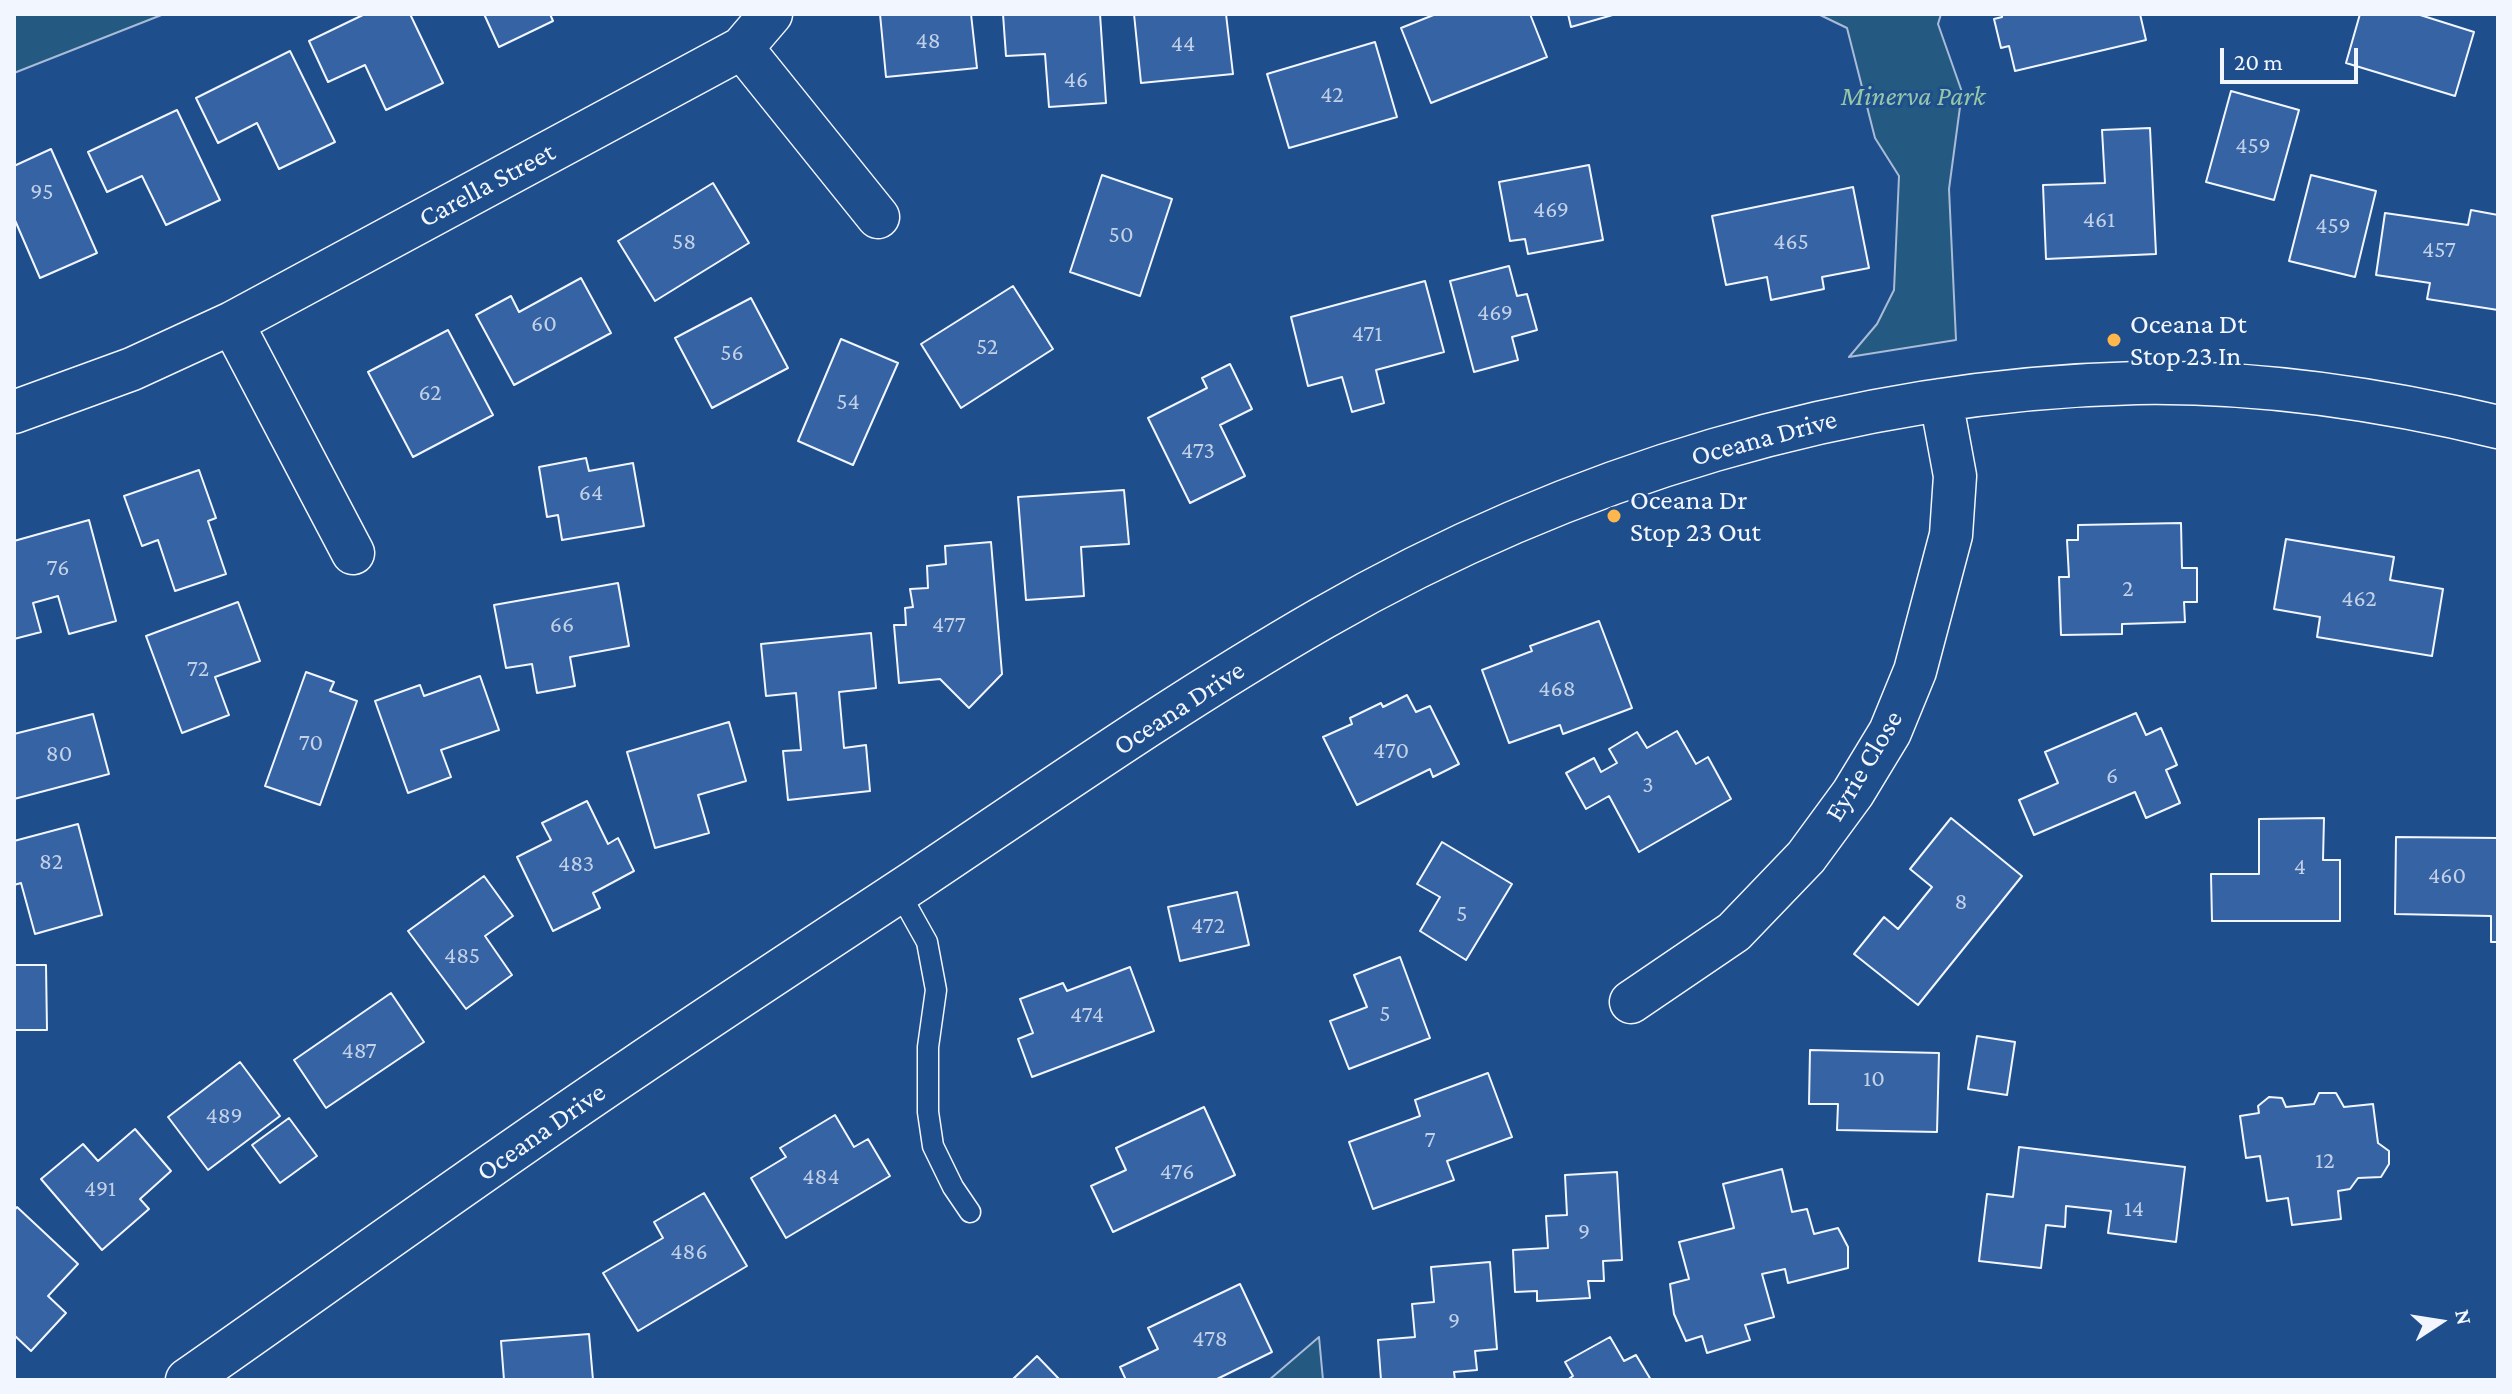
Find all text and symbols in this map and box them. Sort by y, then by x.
house number: 48 [915,27,941,55]
house number: 44 [1171,30,1195,58]
scale bar [2224,32,2362,82]
text: 20 m [2234,48,2283,75]
house number: 46 [1064,66,1088,94]
park label: Minerva Park [1841,79,1985,113]
house number: 42 [1320,81,1344,109]
house number: 459 [2235,132,2271,160]
street label: Carella Street [413,135,561,235]
house number: 95 [30,178,54,206]
house number: 469 [1533,196,1569,224]
house number: 461 [2083,206,2115,234]
house number: 459 [2315,212,2351,240]
house number: 50 [1109,221,1133,249]
house number: 58 [672,228,696,256]
house number: 465 [1773,228,1809,256]
house number: 457 [2422,236,2456,264]
house number: 469 [1477,299,1513,327]
place label: Oceana Dt Stop 23 In [2130,307,2247,373]
house number: 60 [531,310,557,338]
house number: 471 [1352,320,1382,348]
marker: Oceana Dt Stop 23 In [2105,331,2123,349]
house number: 52 [976,333,998,361]
house number: 56 [720,339,744,367]
house number: 62 [418,379,442,407]
house number: 54 [836,388,860,416]
street label: Oceana Drive [1687,402,1841,474]
house number: 473 [1181,437,1215,465]
house number: 64 [579,479,603,507]
place label: Oceana Dr Stop 23 Out [1630,483,1761,549]
marker: Oceana Dr Stop 23 Out [1605,507,1623,525]
house number: 76 [46,554,70,582]
house number: 2 [2122,575,2134,603]
house number: 462 [2341,585,2377,613]
house number: 66 [550,611,574,639]
house number: 477 [932,611,966,639]
street label: Oceana Drive [1107,653,1251,763]
house number: 72 [187,655,209,683]
house number: 468 [1538,675,1576,703]
street label: Eyrie Close [1818,704,1910,828]
house number: 70 [299,729,323,757]
house number: 470 [1373,737,1409,765]
house number: 80 [46,740,72,768]
house number: 6 [2106,762,2118,790]
house number: 3 [1642,771,1654,799]
house number: 82 [39,848,63,876]
house number: 483 [558,850,594,878]
house number: 4 [2294,853,2306,881]
house number: 460 [2428,862,2466,890]
house number: 8 [1955,888,1967,916]
house number: 5 [1456,900,1468,928]
house number: 472 [1191,912,1225,940]
house number: 485 [444,942,480,970]
house number: 5 [1379,1000,1391,1028]
house number: 474 [1070,1001,1104,1029]
house number: 487 [341,1037,377,1065]
house number: 10 [1863,1065,1885,1093]
street label: Oceana Drive [470,1075,612,1189]
house number: 489 [205,1102,243,1130]
house number: 7 [1424,1126,1436,1154]
house number: 12 [2315,1147,2335,1175]
house number: 476 [1160,1158,1194,1186]
house number: 484 [802,1163,840,1191]
house number: 491 [84,1175,116,1203]
house number: 14 [2124,1195,2144,1223]
house number: 9 [1578,1218,1590,1246]
house number: 486 [670,1238,708,1266]
north arrow [2400,1282,2480,1362]
house number: 9 [1448,1307,1460,1335]
text: N [2450,1307,2478,1327]
house number: 478 [1192,1325,1228,1353]

